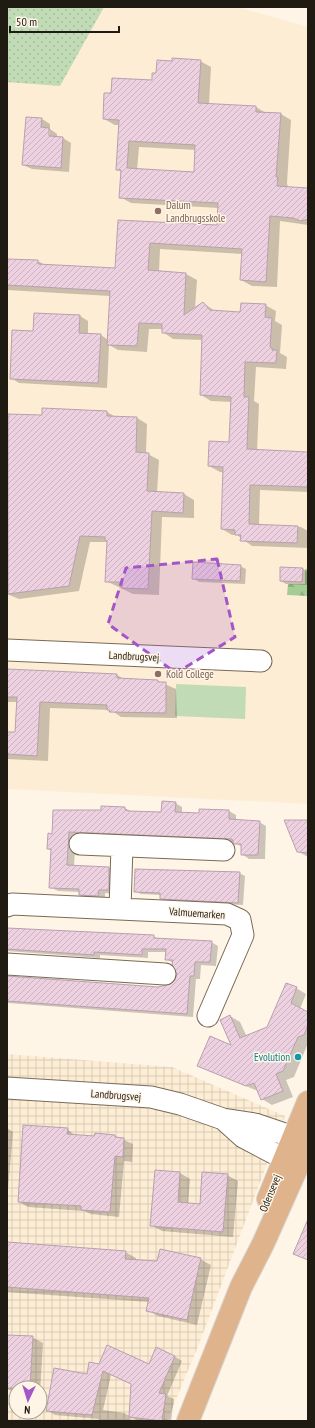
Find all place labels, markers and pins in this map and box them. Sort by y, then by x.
place label: Dalum Landbrugsskole [166,198,226,225]
marker: Dalum Landbrugsskole [153,206,163,216]
place label: Kold College [166,667,214,681]
marker: Kold College [153,669,163,679]
place label: Evolution [254,1050,290,1064]
marker: Evolution [293,1052,303,1062]

